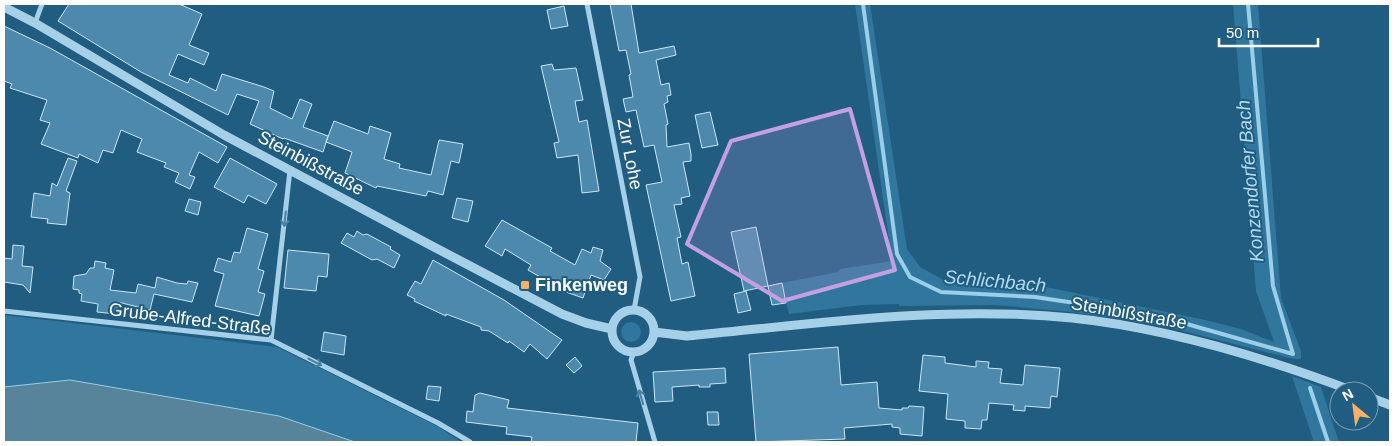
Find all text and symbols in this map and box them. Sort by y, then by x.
scale bar [1219,15,1318,47]
text: 50 m [1226,24,1259,41]
water label: Konzendorfer Bach [1232,99,1268,263]
street label: Zur Lohe [613,117,647,191]
street label: Steinbißstraße [255,127,367,199]
one-way arrow [280,210,290,226]
water label: Schlichbach [943,266,1047,296]
place label: Finkenweg [535,275,628,295]
marker: Finkenweg [519,279,531,291]
street label: Steinbißstraße [1070,293,1188,333]
street label: Grube-Alfred-Straße [108,299,272,339]
one-way arrow [307,358,322,367]
north arrow [1329,381,1379,431]
text: N [1339,385,1356,404]
one-way arrow [635,390,645,406]

